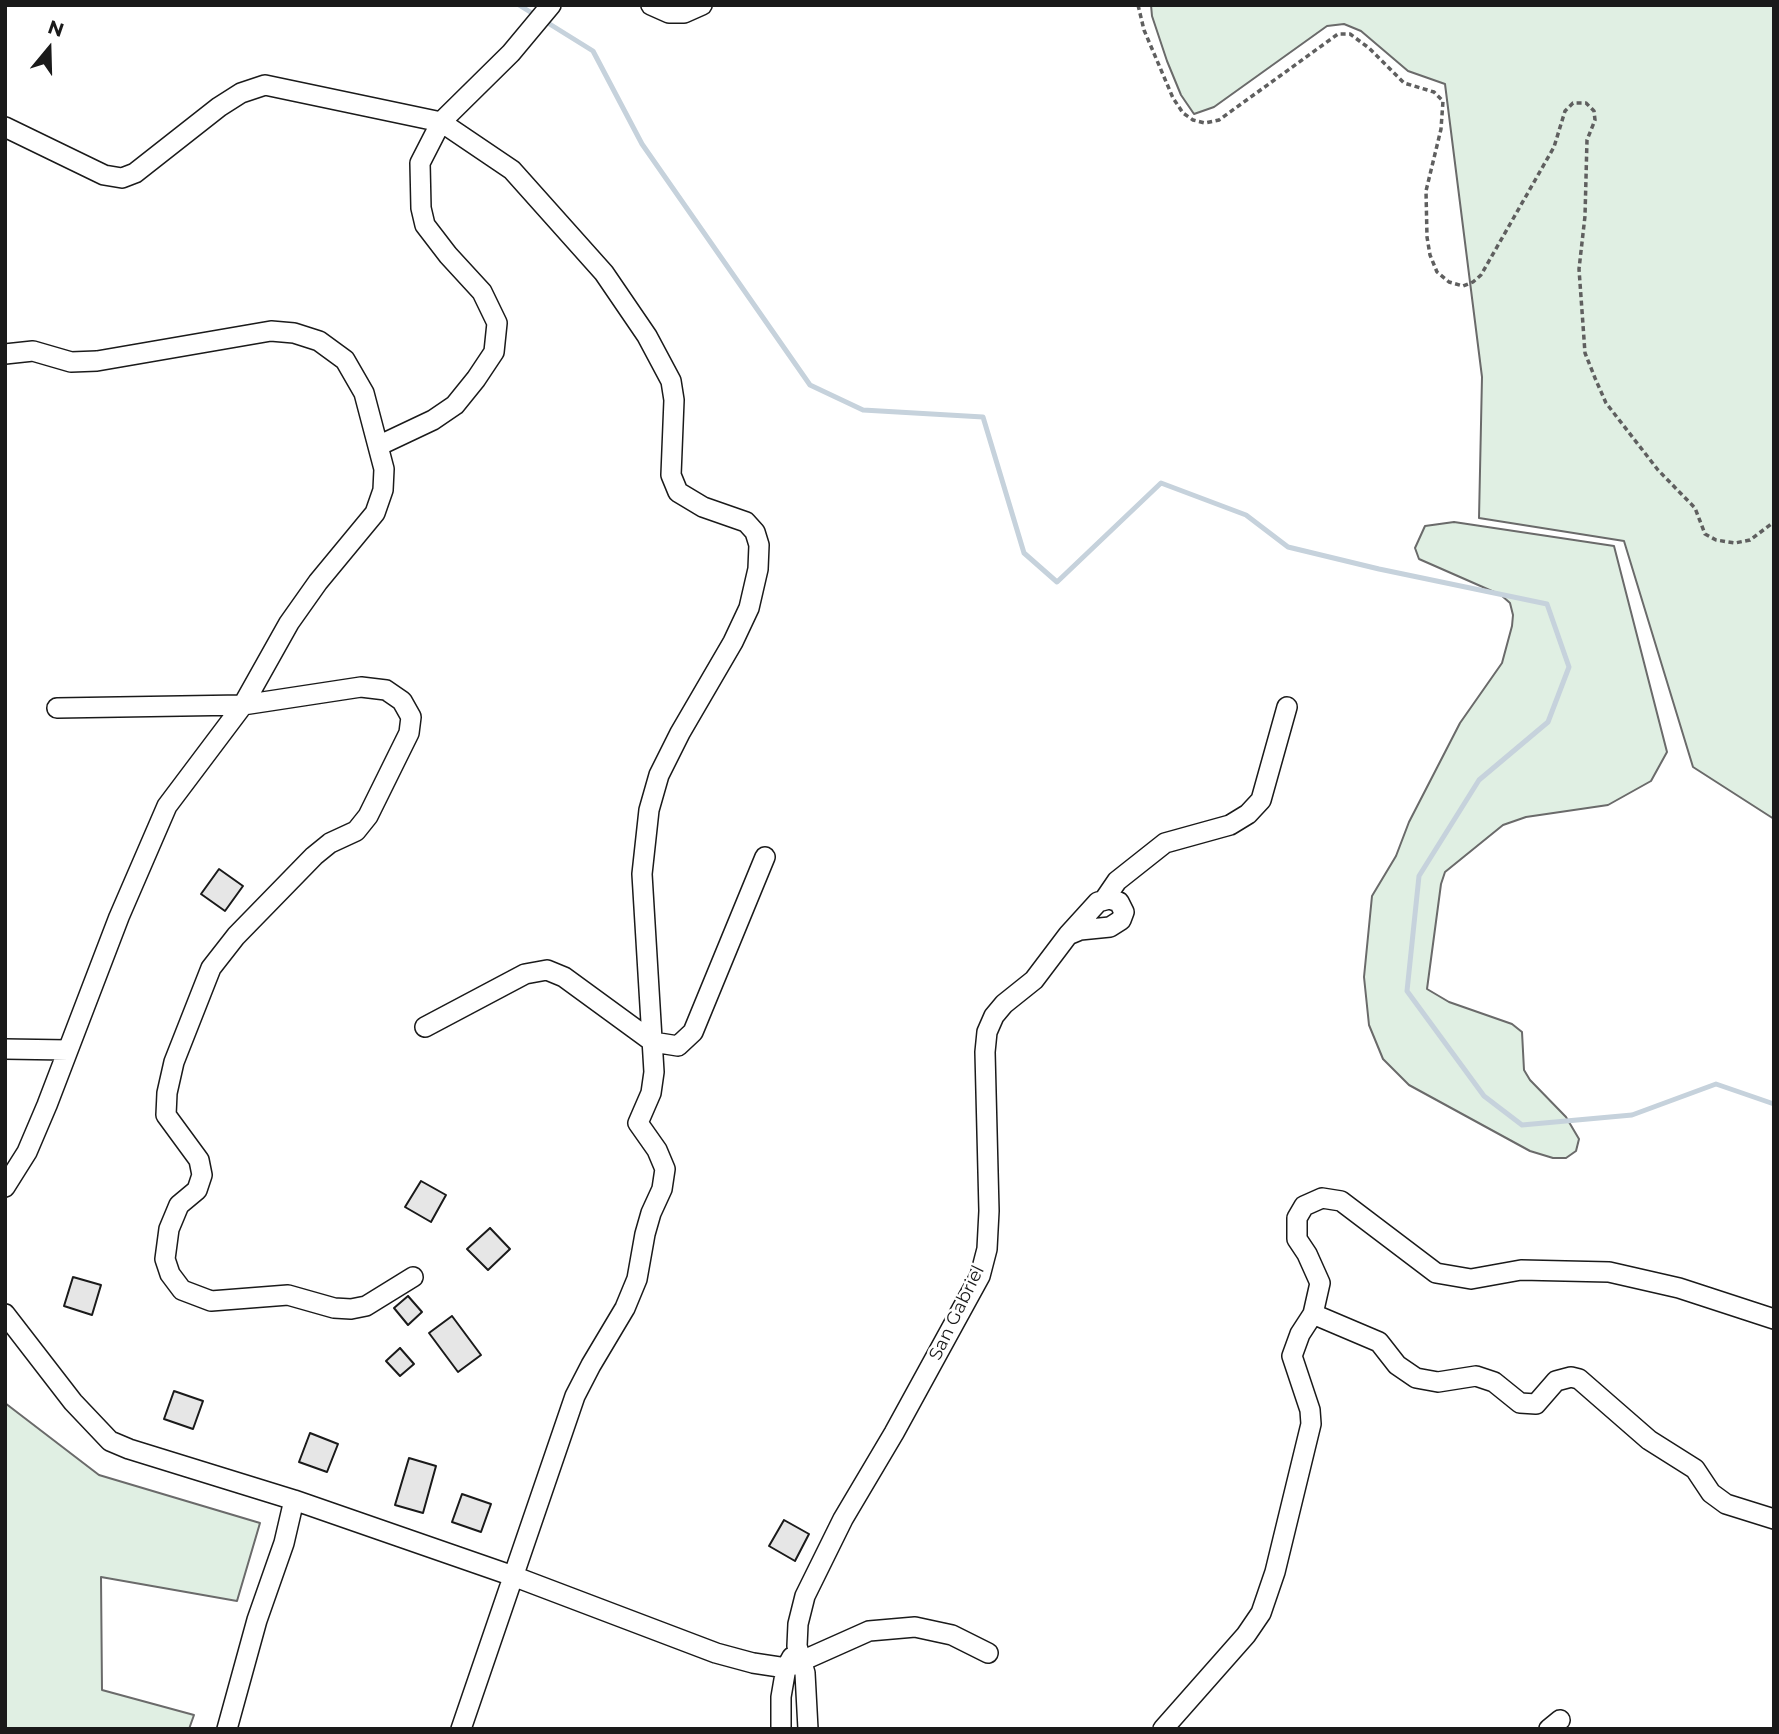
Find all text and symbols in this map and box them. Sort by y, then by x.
north arrow [14,14,84,84]
text: N [45,15,67,42]
street label: San Gabriel [925,1262,989,1364]

